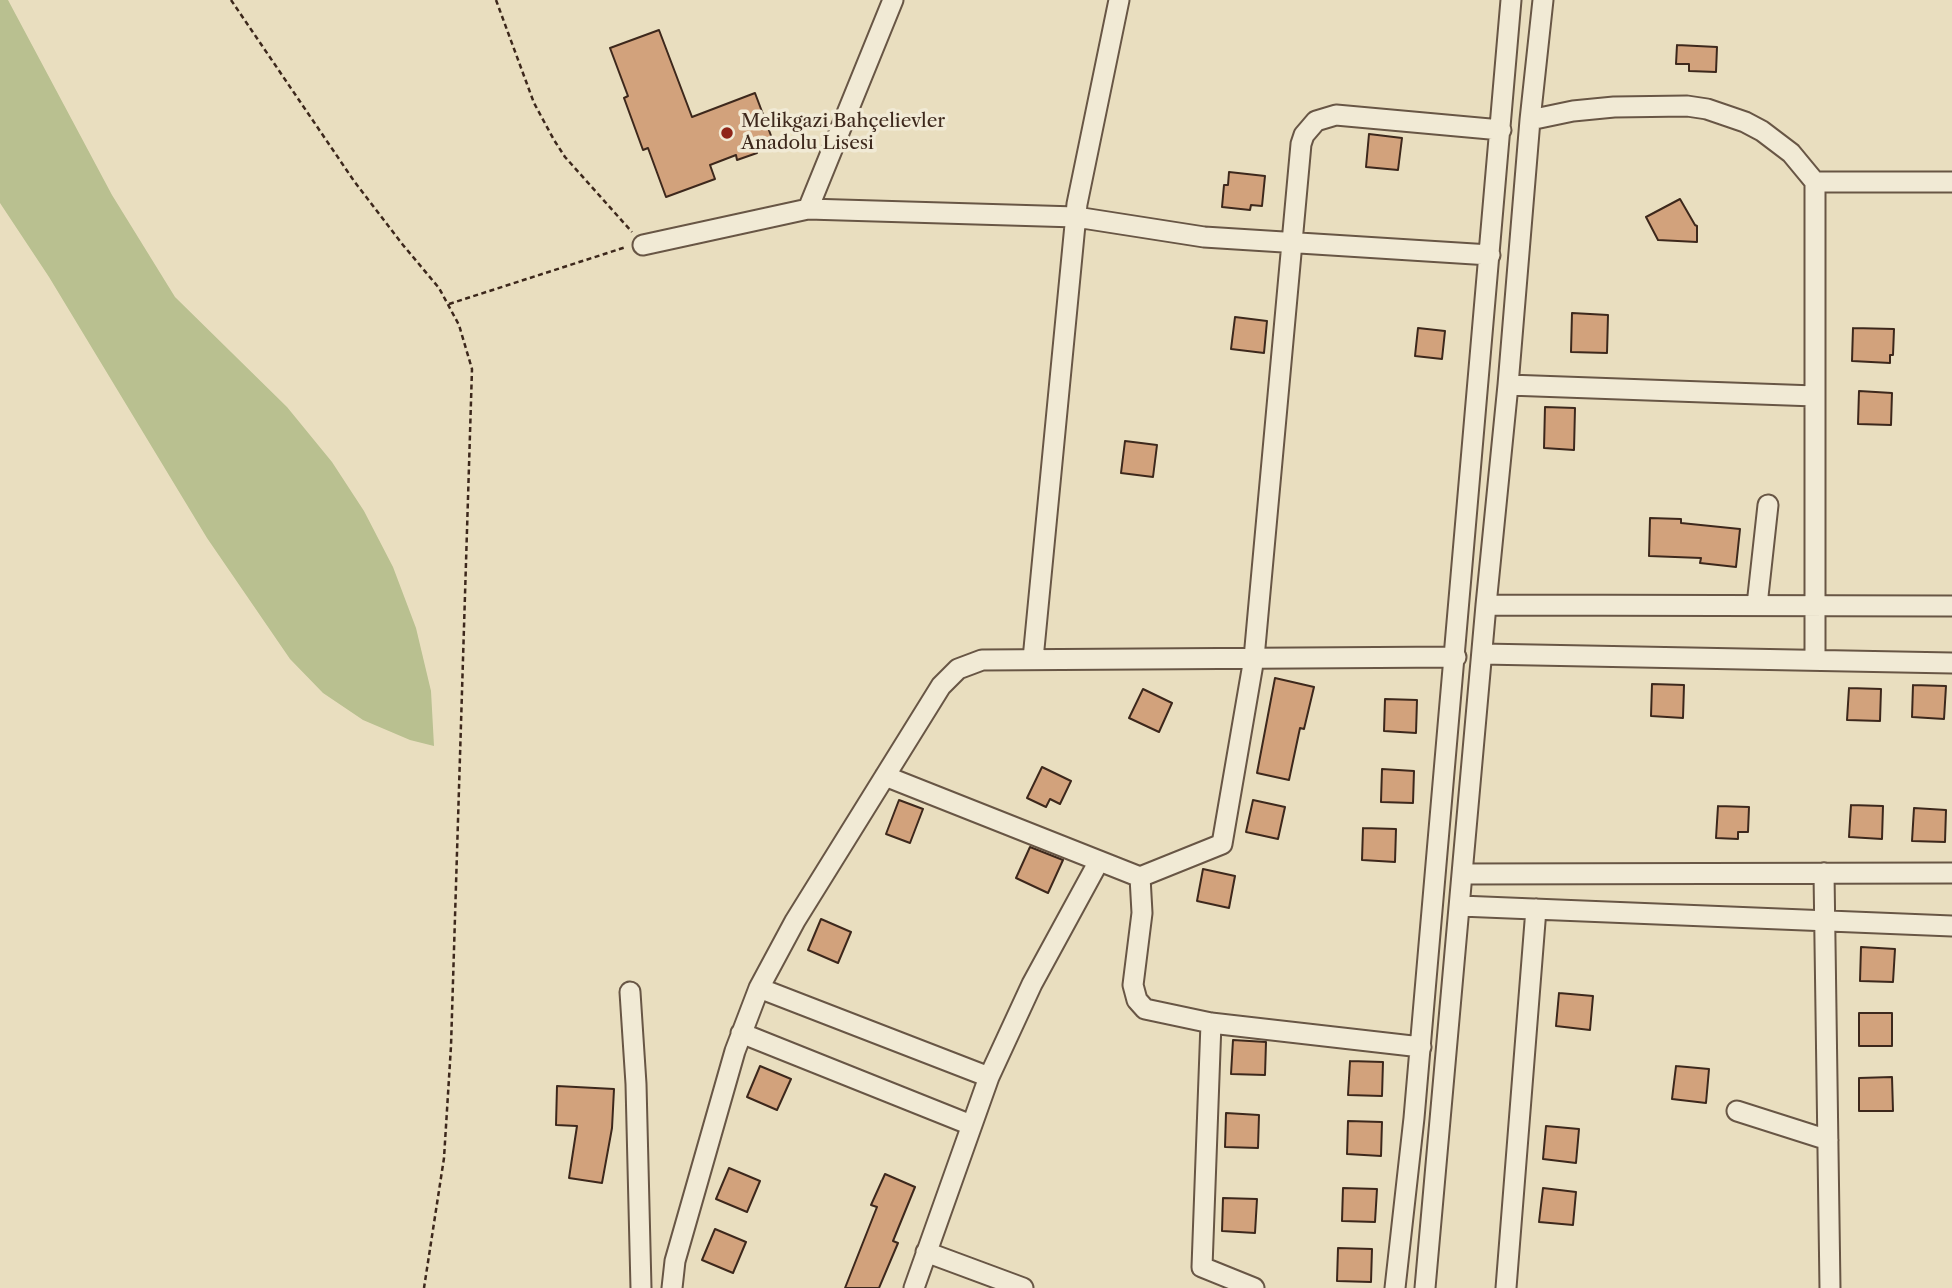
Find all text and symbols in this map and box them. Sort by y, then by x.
place label: Melikgazi Bahçelievler Anadolu Lisesi [741,111,945,155]
marker: Melikgazi Bahçelievler Anadolu Lisesi [719,125,735,141]

